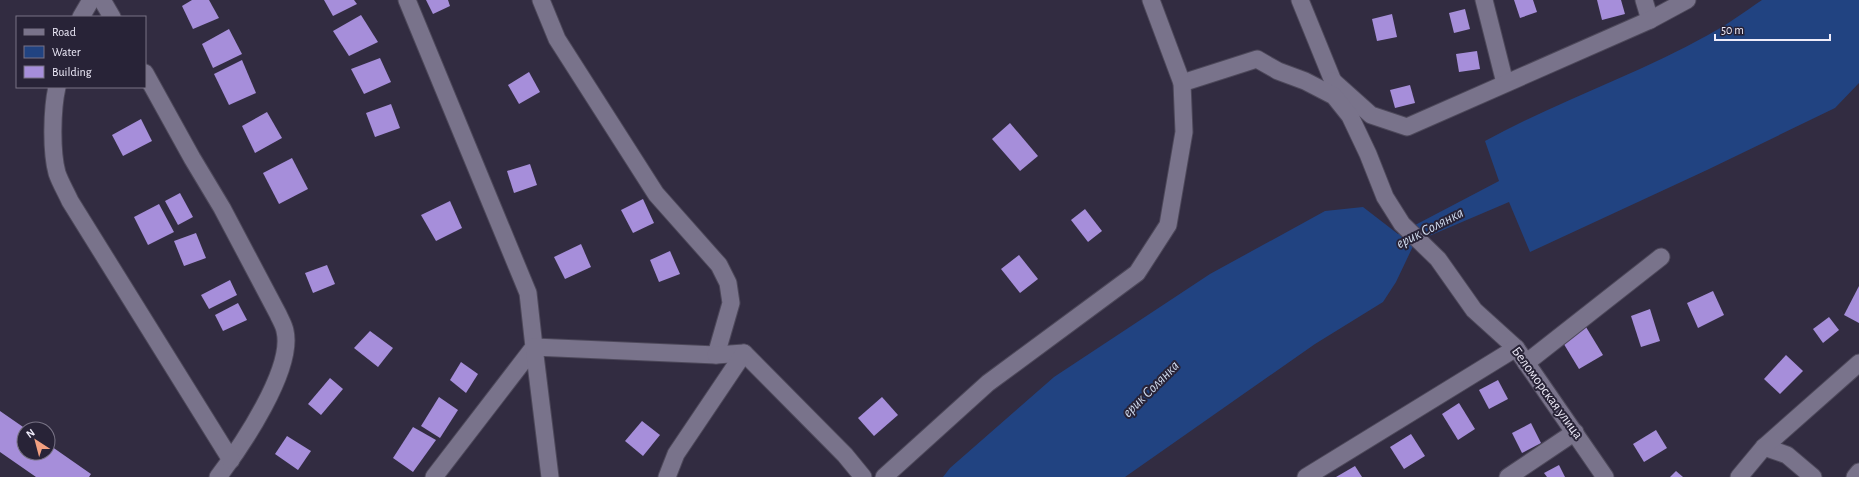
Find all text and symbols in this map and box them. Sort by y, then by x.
legend [16,16,146,88]
scale bar [1715,16,1830,42]
text: 50 m [1721,24,1744,36]
text: Road [52,26,76,38]
text: Water [52,46,81,58]
text: Building [52,66,92,78]
water label: ерик Солянка [1394,205,1466,251]
street label: Беломорская улица [1509,344,1585,442]
water label: ерик Солянка [1120,358,1182,420]
north arrow [16,421,56,461]
text: N [24,427,37,440]

